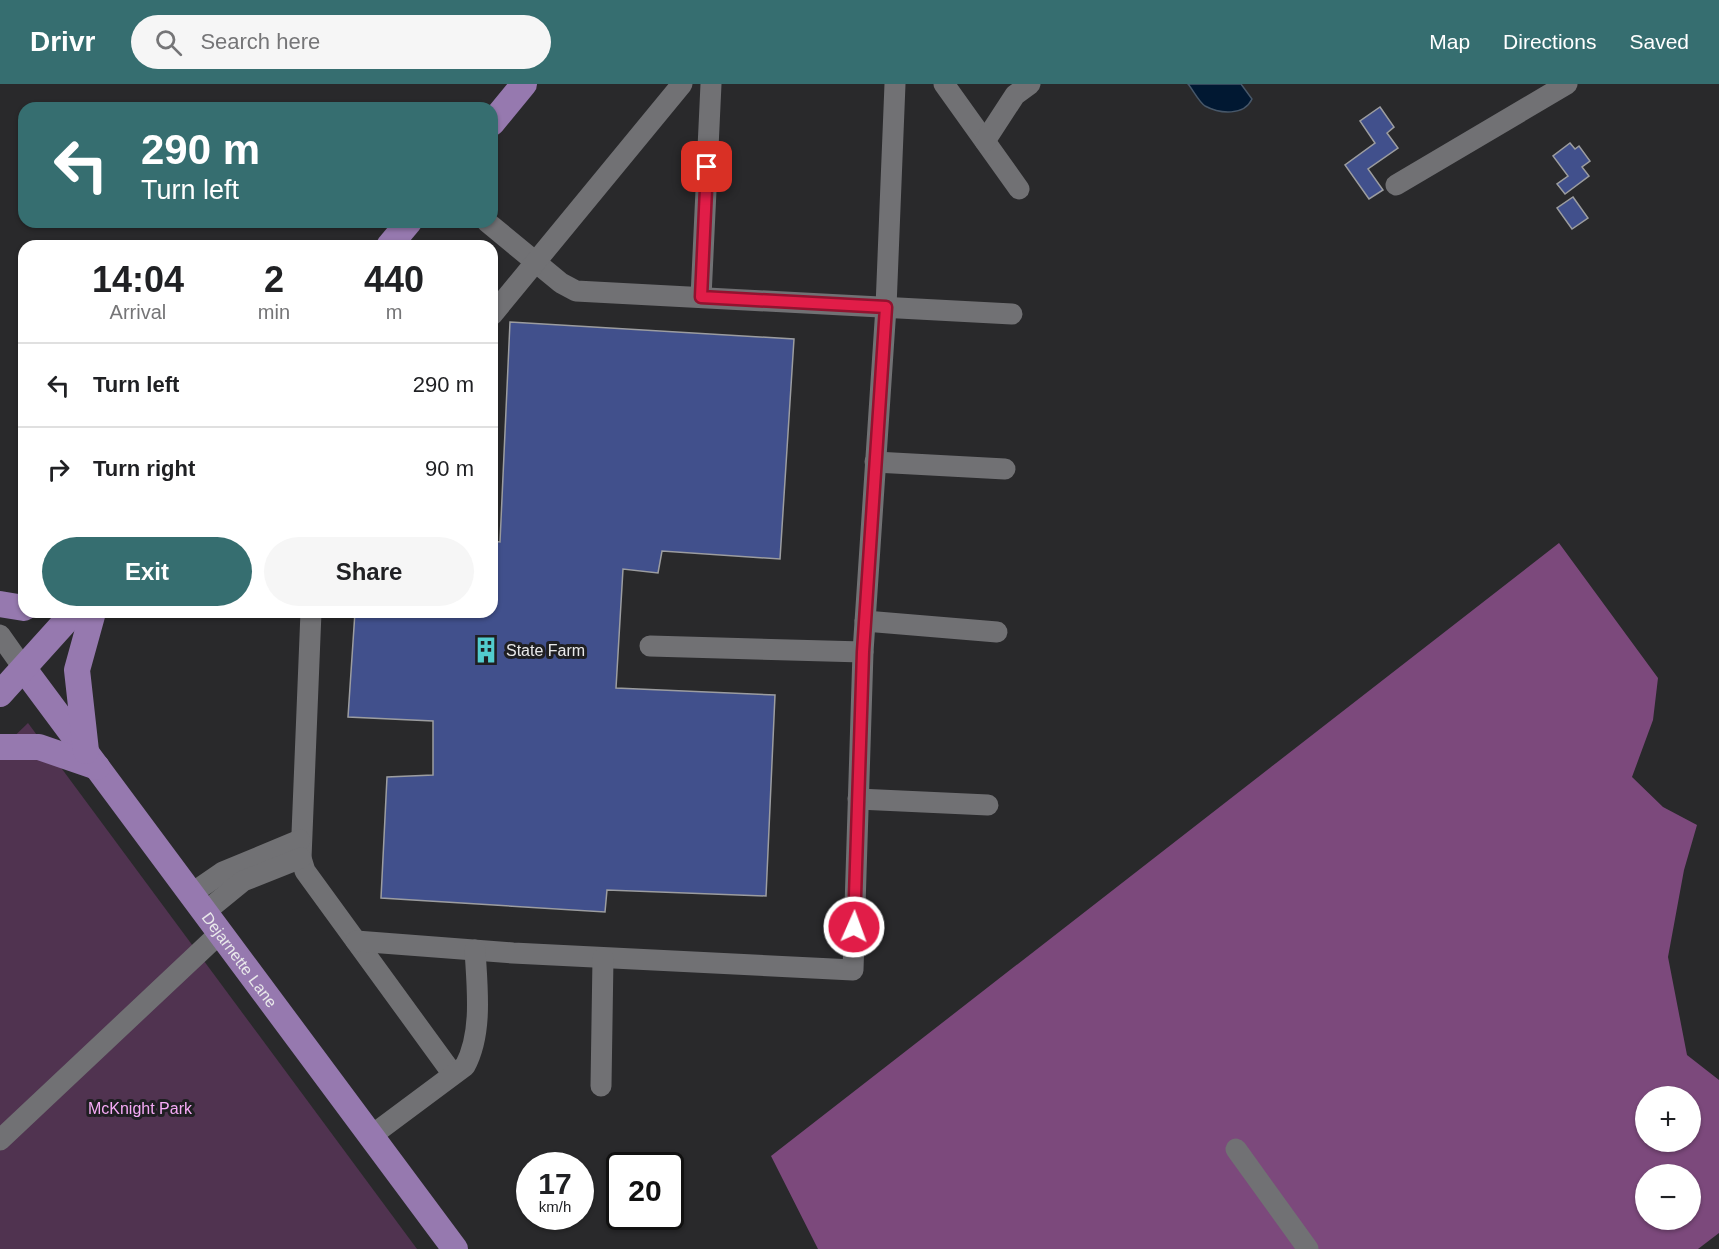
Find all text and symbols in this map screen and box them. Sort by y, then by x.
search box [131,15,551,69]
text: Drivr [30,26,95,57]
icon: search [152,26,185,59]
text: Search here [200,29,320,54]
text: Map [1429,30,1470,53]
text: Directions [1503,30,1596,53]
text: Saved [1629,30,1689,53]
icon: left [42,126,120,204]
text: 290 m [141,126,260,173]
pin [681,141,732,192]
icon: arrive [690,150,723,183]
text: Turn left [141,175,239,205]
text: 14:04 [92,259,184,300]
text: 2 [264,259,284,300]
text: 440 [364,259,424,300]
text: Arrival [110,301,166,323]
text: min [258,301,290,323]
text: m [386,301,402,323]
icon: left [42,369,75,402]
text: Turn left [93,372,179,397]
text: 290 m [413,372,474,397]
icon: right [42,453,75,486]
text: Turn right [93,456,195,481]
text: 90 m [425,456,474,481]
button: Exit [42,537,252,606]
button: Share [264,537,474,606]
building icon: State Farm [471,635,501,665]
place label: State Farm [506,642,585,659]
position arrow [822,895,886,959]
street label: Dejarnette Lane [199,909,280,1011]
map controls [1635,1086,1701,1230]
button: + [1635,1086,1701,1152]
park label: McKnight Park [88,1100,193,1117]
speed limit sign: 20 [606,1152,684,1230]
button: − [1635,1164,1701,1230]
text: 17 [538,1167,572,1200]
text: km/h [539,1198,571,1215]

